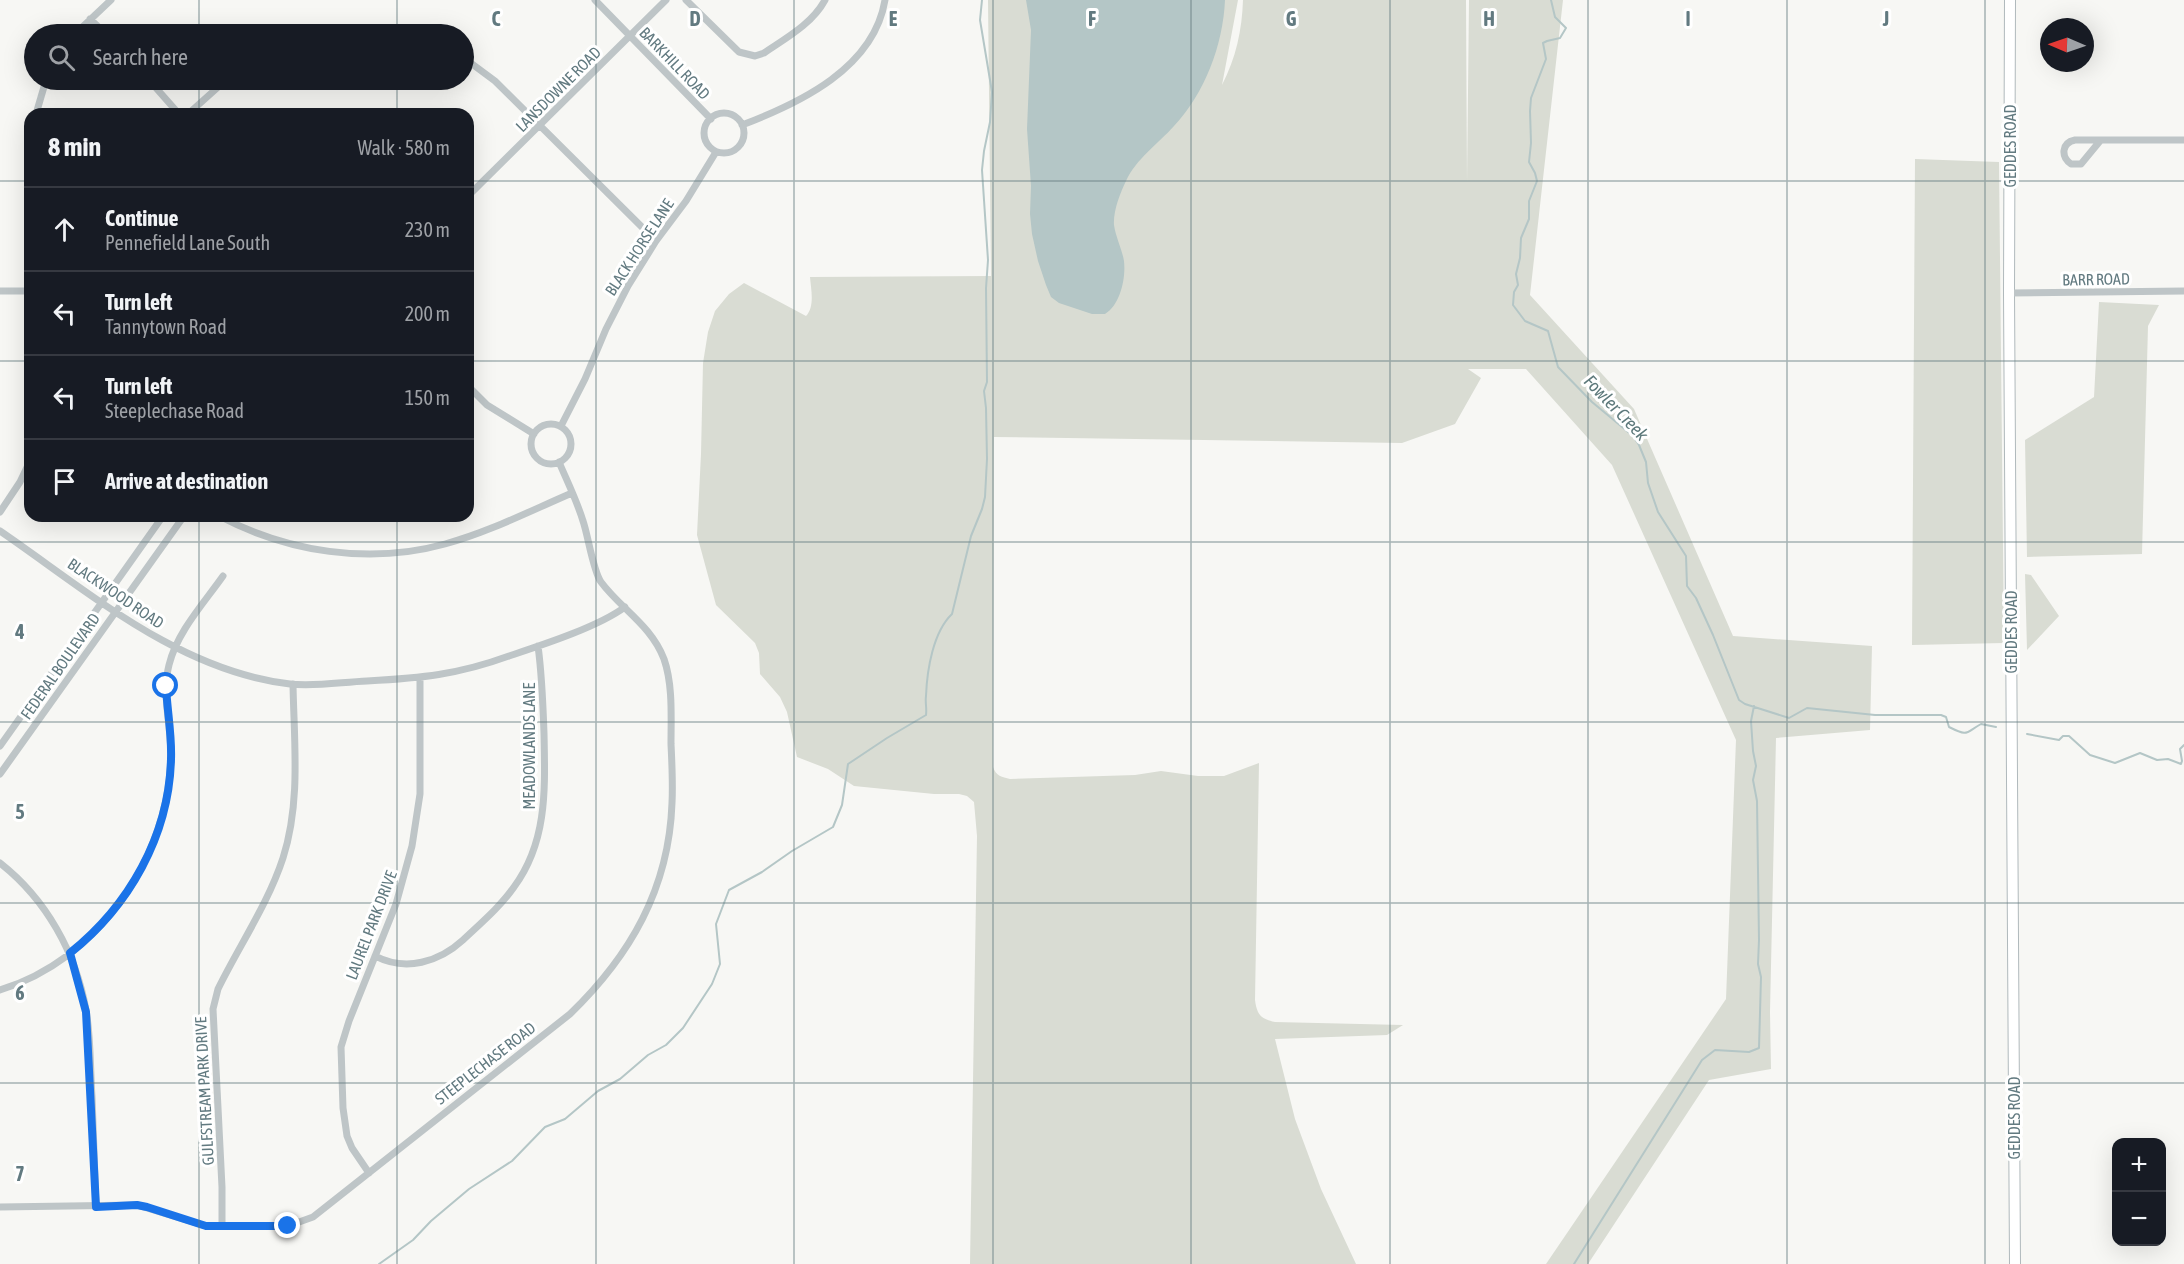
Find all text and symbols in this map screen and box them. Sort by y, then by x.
text: C [492,7,501,30]
text: D [689,7,701,30]
text: E [889,7,898,30]
text: F [1088,7,1096,30]
text: G [1286,7,1297,30]
text: H [1483,7,1495,30]
text: I [1685,7,1691,30]
text: J [1882,7,1889,30]
north arrow [2040,18,2094,72]
street label: BARKHILL ROAD [636,23,714,103]
search box [24,24,474,90]
icon: search [45,41,78,74]
street label: LANSDOWNE ROAD [512,43,604,135]
text: Search here [93,44,188,70]
street label: GEDDES ROAD [2001,105,2019,187]
text: 8 min [48,132,101,162]
text: Walk · 580 m [358,136,450,159]
street label: BLACK HORSE LANE [601,195,677,299]
text: Continue [105,205,179,231]
icon: ahead [48,213,81,246]
text: 230 m [405,218,450,241]
text: Pennefield Lane South [105,231,270,254]
street label: BARR ROAD [2062,269,2130,289]
text: Turn left [105,289,172,315]
icon: left [48,297,81,330]
text: 200 m [405,302,450,325]
text: Tannytown Road [105,315,227,338]
water label: Fowler Creek [1580,370,1654,446]
text: Turn left [105,373,172,399]
icon: left [48,381,81,414]
text: 150 m [405,386,450,409]
text: Steeplechase Road [105,399,244,422]
icon: arrive [48,465,81,498]
text: Arrive at destination [105,468,268,494]
street label: BLACKWOOD ROAD [65,554,167,632]
street label: GEDDES ROAD [2002,591,2020,673]
street label: FEDERAL BOULEVARD [17,610,103,722]
text: 4 [14,620,25,643]
route start [152,672,178,698]
street label: MEADOWLANDS LANE [520,682,538,809]
text: 5 [15,800,25,823]
street label: LAUREL PARK DRIVE [342,868,400,982]
text: 6 [15,981,25,1004]
street label: GULFSTREAM PARK DRIVE [191,1016,217,1166]
street label: STEEPLECHASE ROAD [431,1018,539,1108]
street label: GEDDES ROAD [2005,1077,2023,1159]
map controls [2112,1138,2166,1246]
button: + [2112,1138,2166,1192]
text: 7 [15,1162,25,1185]
button: − [2112,1192,2166,1246]
route end [274,1212,300,1238]

